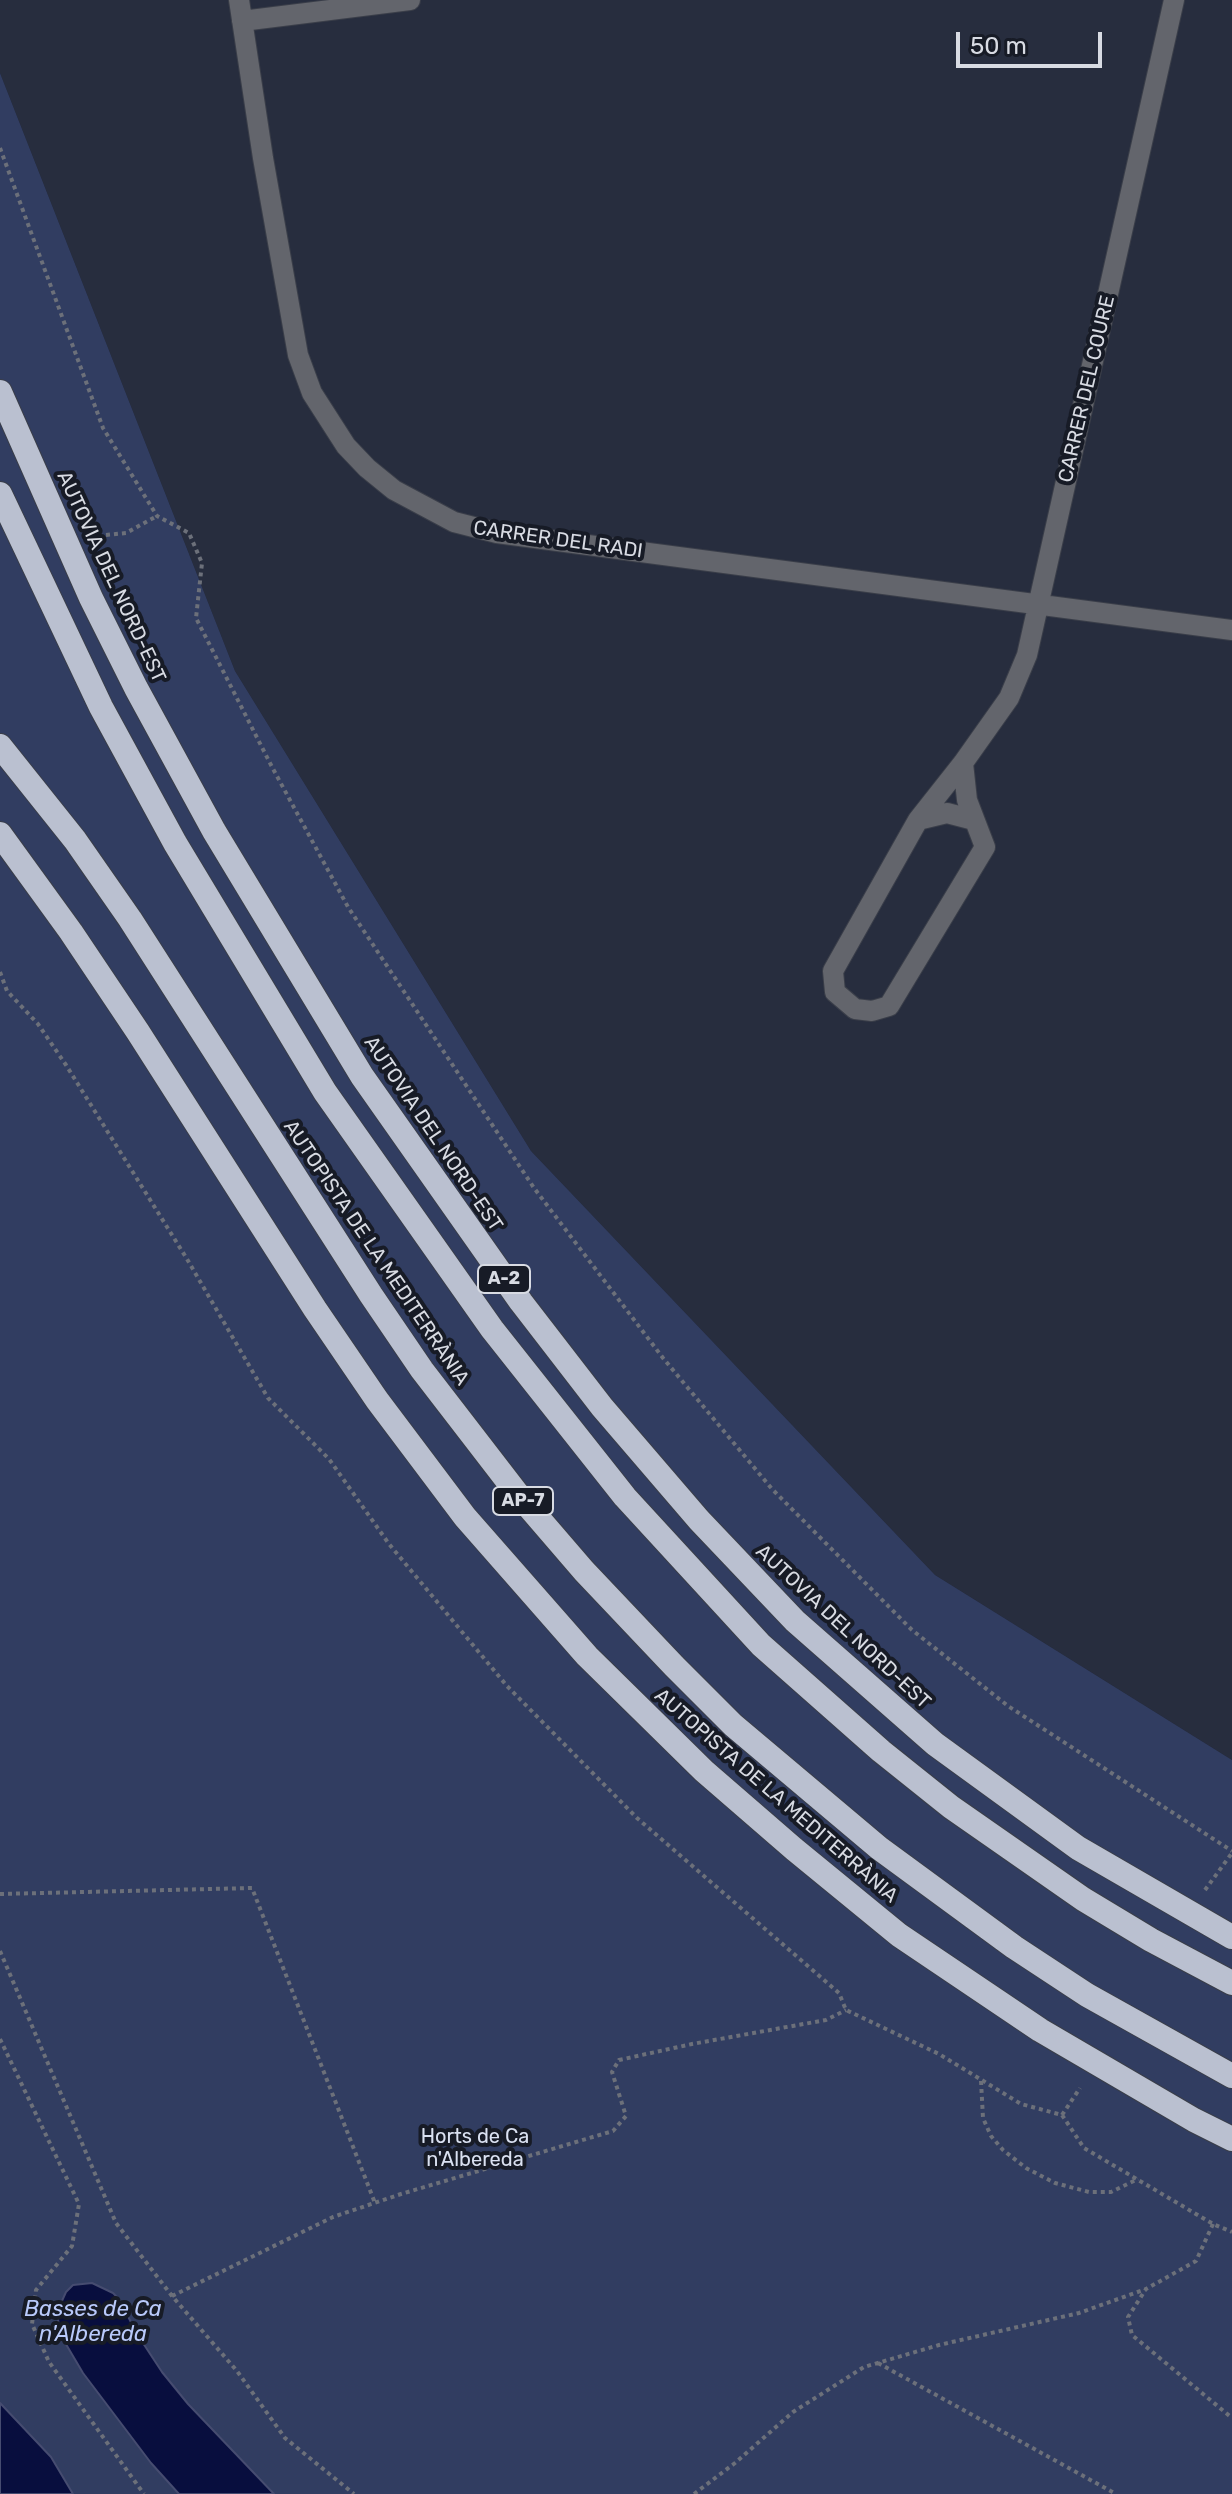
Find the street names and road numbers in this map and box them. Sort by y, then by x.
street label: CARRER DEL COURE [1054,293,1120,485]
street label: AUTOVIA DEL NORD-EST [51,468,171,686]
street label: CARRER DEL RADI [472,516,644,564]
street label: AUTOVIA DEL NORD-EST [359,1032,507,1236]
street label: AUTOPISTA DE LA MEDITERRÀNIA [278,1116,474,1390]
road number: A-2 [478,1265,530,1293]
road number: AP-7 [493,1487,553,1515]
street label: AUTOVIA DEL NORD-EST [751,1540,935,1714]
street label: AUTOPISTA DE LA MEDITERRÀNIA [649,1684,903,1908]

